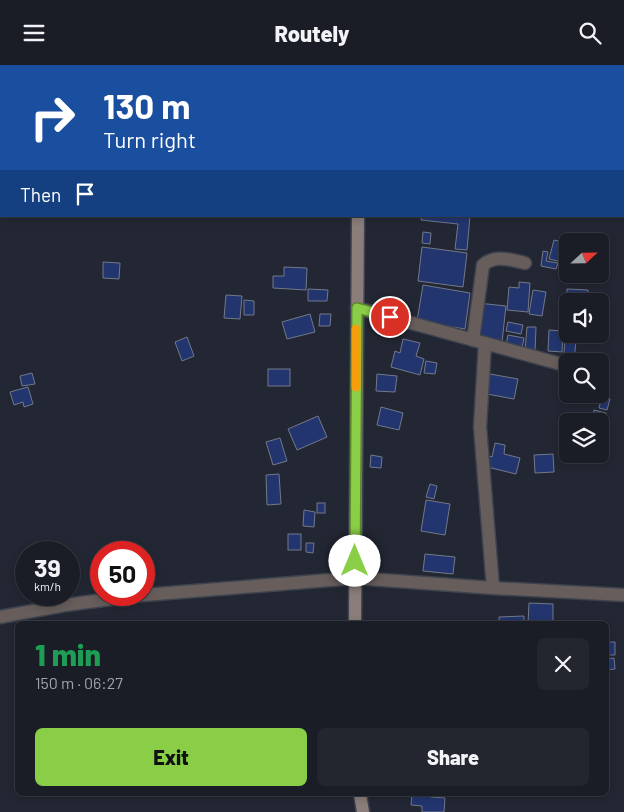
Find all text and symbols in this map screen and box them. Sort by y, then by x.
icon: menu [20,19,48,47]
icon: search [576,19,604,47]
text: Routely [274,20,350,46]
text: 130 m [103,84,190,126]
icon: right [20,85,85,150]
text: Turn right [103,126,196,152]
icon: arrive [71,180,99,208]
text: Then [20,183,61,206]
north arrow [559,233,609,283]
map controls [559,233,609,463]
button: sound [559,293,609,343]
pin [369,296,411,338]
icon: arrive [376,303,404,331]
button: search [559,353,609,403]
button: layers [559,413,609,463]
position arrow [328,534,380,586]
speed limit sign: 50 [90,541,155,606]
text: 39 [34,552,61,582]
text: km/h [34,579,61,593]
text: 1 min [35,636,101,672]
button: close [537,638,589,690]
text: 150 m · 06:27 [35,673,123,692]
button: Exit [35,728,307,786]
button: Share [317,728,589,786]

